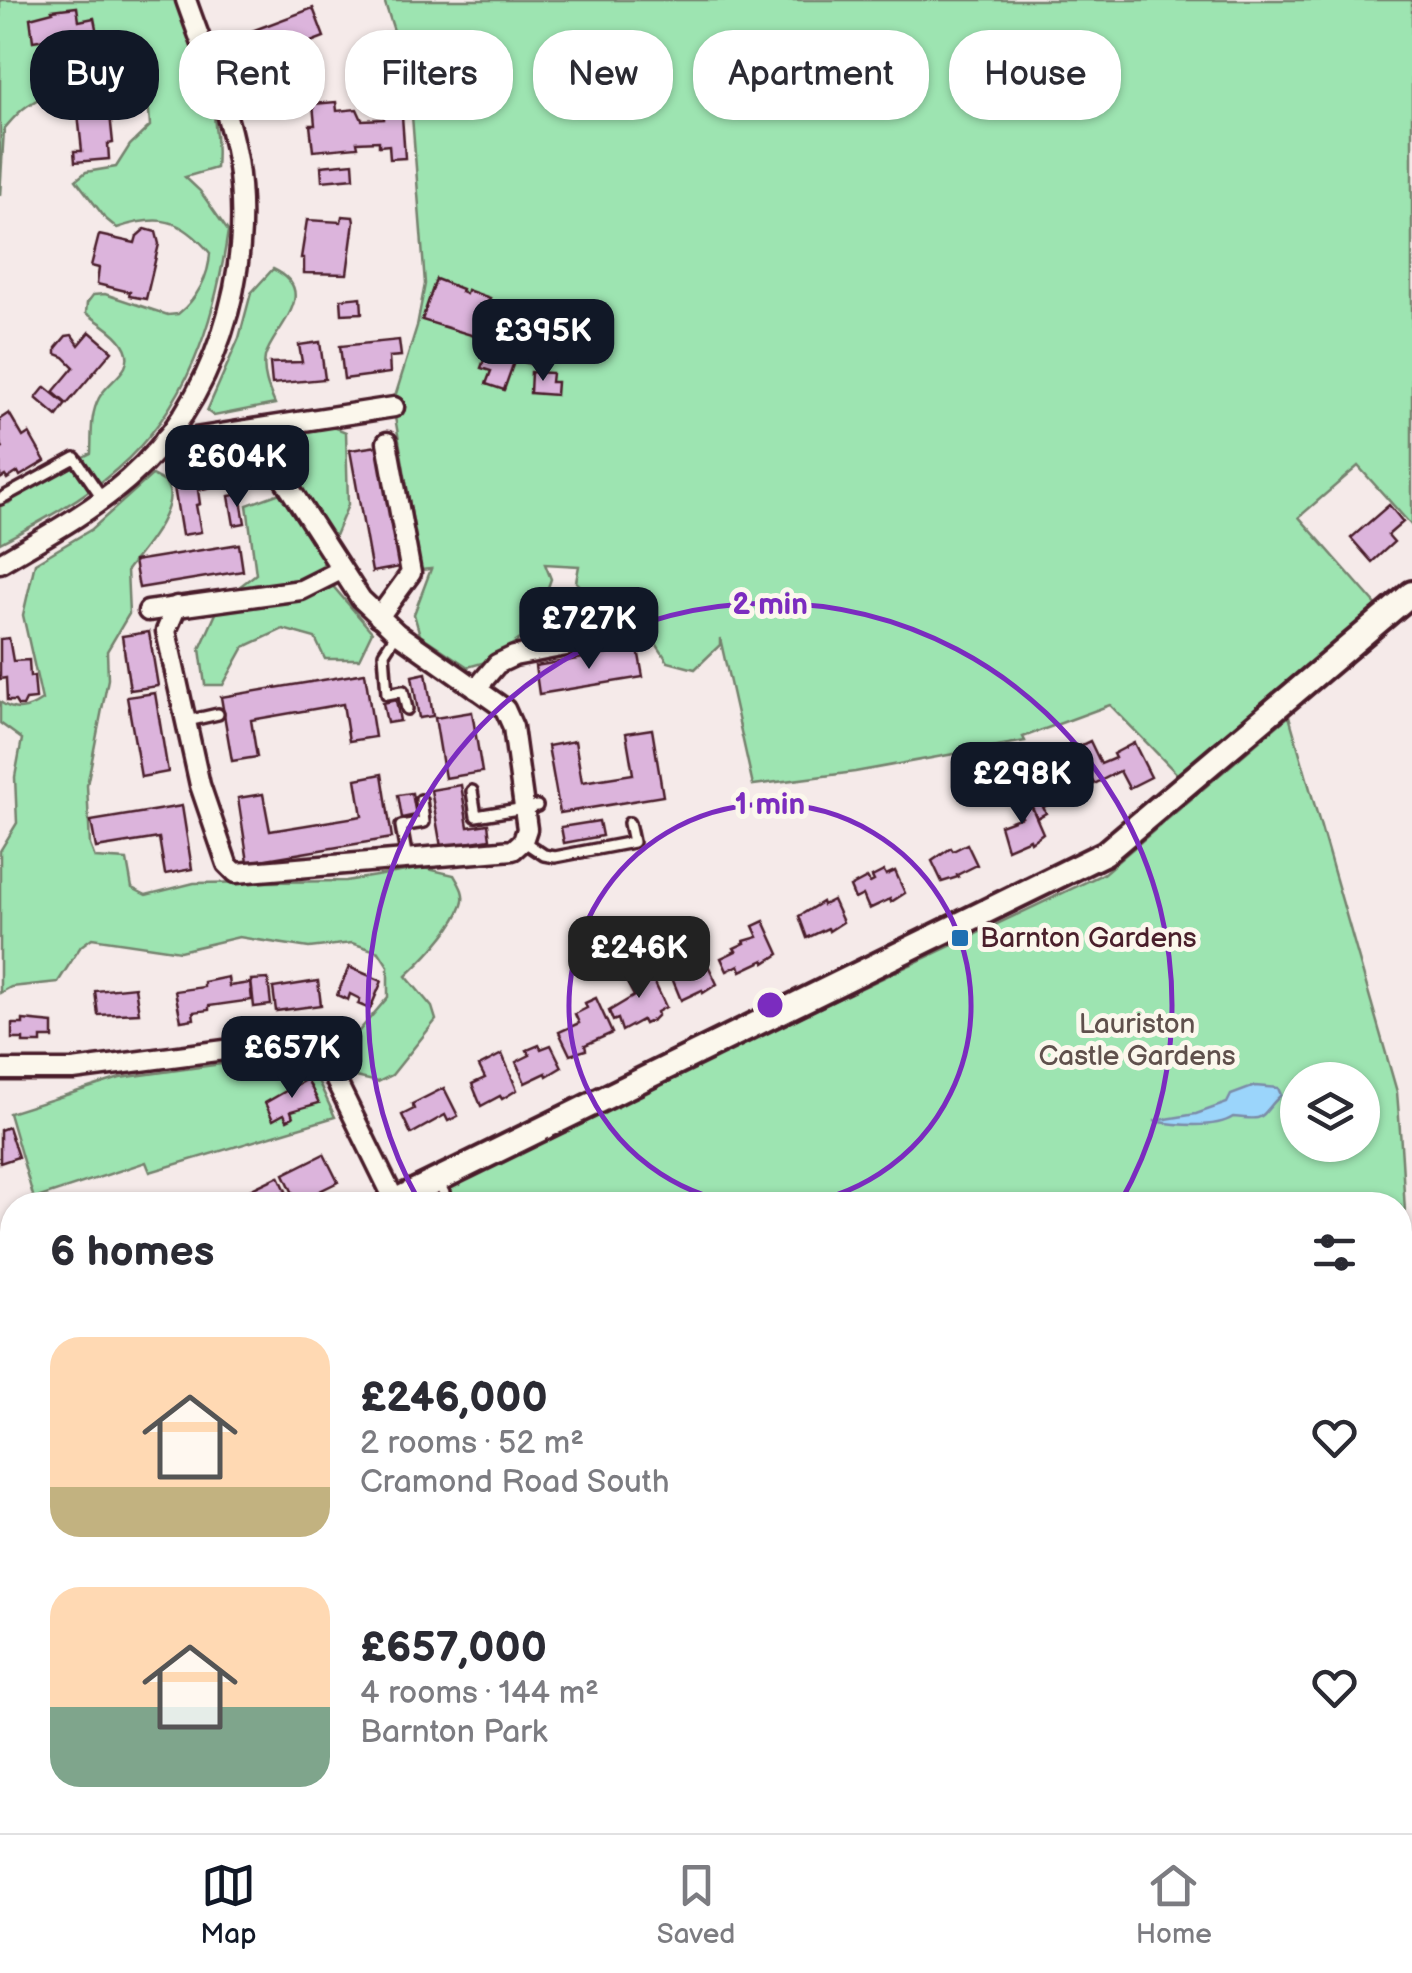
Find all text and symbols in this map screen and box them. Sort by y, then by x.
chip: Buy [30,30,159,120]
chip: Rent [179,30,325,120]
chip: Filters [345,30,513,120]
chip: New [533,30,673,120]
chip: Apartment [693,30,929,120]
chip: House [949,30,1121,120]
pin: £395K [473,299,613,384]
text: £395K [494,312,592,351]
pin: £604K [167,425,307,510]
text: £604K [187,438,287,477]
pin: £727K [519,587,659,672]
text: 2 min [732,587,808,623]
text: £727K [541,600,637,639]
pin: £298K [952,742,1092,827]
text: £298K [973,755,1071,794]
text: 1 min [735,787,805,823]
pin: £246K [569,916,709,1001]
place label: Barnton Gardens [980,922,1197,955]
marker: Barnton Gardens [949,927,971,949]
text: £246K [590,929,688,968]
centre of rings [752,987,788,1023]
park label: Lauriston Castle Gardens [1038,1008,1236,1073]
pin: £657K [222,1016,362,1101]
text: £657K [243,1029,341,1068]
map controls [1280,1062,1380,1162]
button: layers [1280,1062,1380,1162]
icon: filters [1307,1225,1362,1280]
text: 6 homes [50,1227,214,1278]
text: £246,000 [360,1373,548,1424]
icon: home [130,1377,250,1497]
icon: heart [1307,1410,1362,1465]
text: 2 rooms · 52 m² [360,1424,584,1463]
text: Cramond Road South [360,1463,669,1502]
text: £657,000 [360,1623,547,1674]
icon: home [130,1627,250,1747]
icon: heart [1307,1660,1362,1715]
text: 4 rooms · 144 m² [360,1674,599,1713]
text: Barnton Park [360,1713,548,1752]
tab: Map [200,1858,256,1951]
tab: Saved [657,1858,735,1951]
tab: Home [1136,1858,1212,1951]

